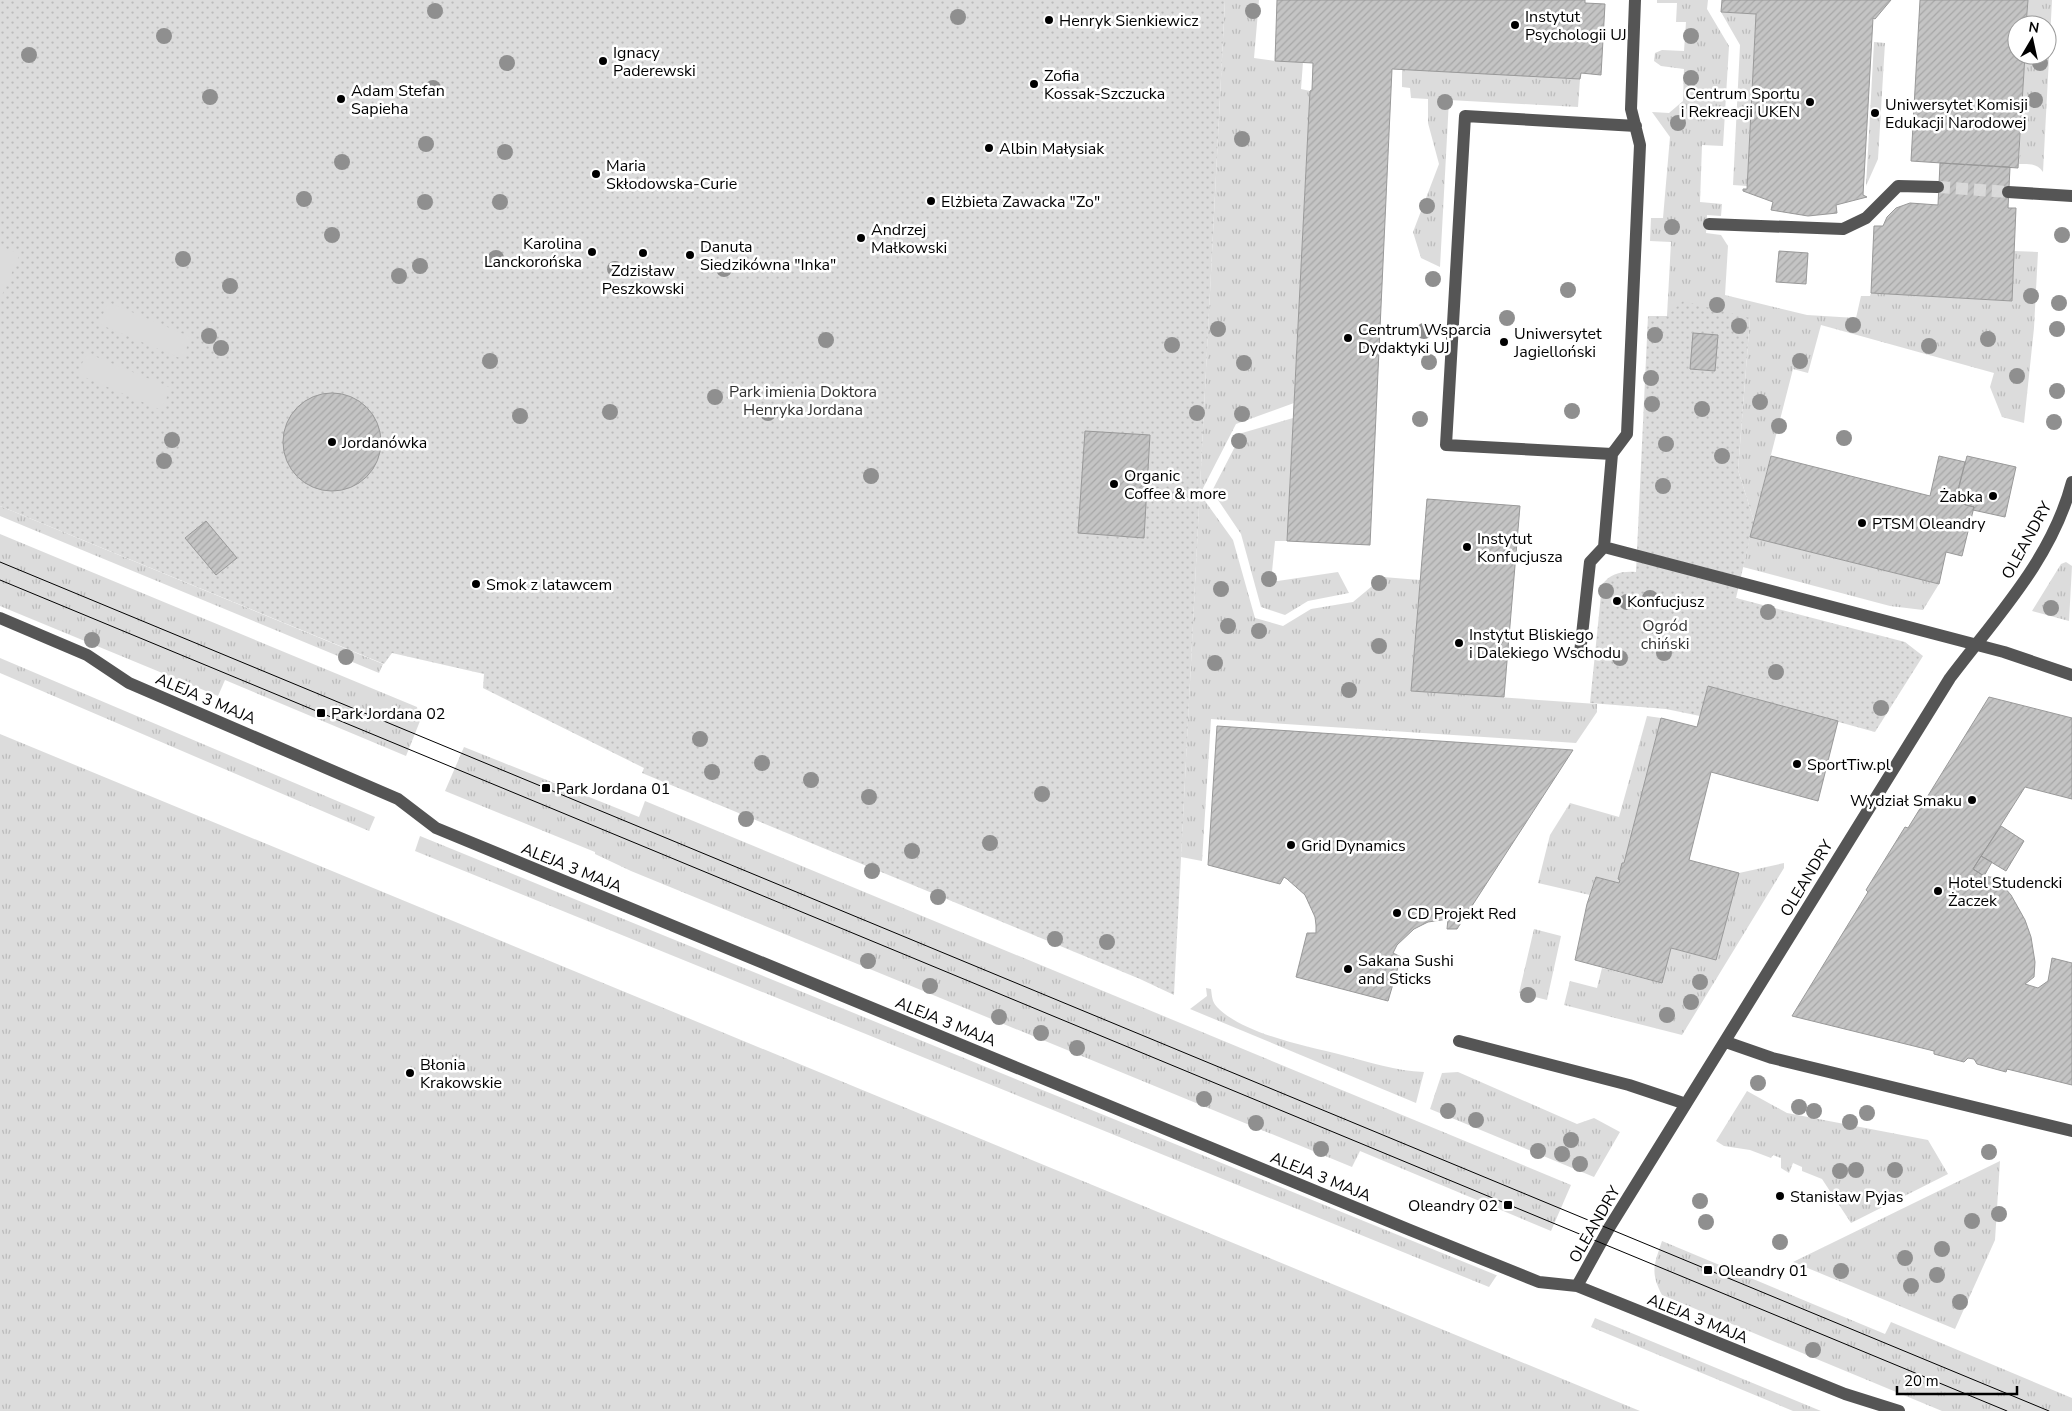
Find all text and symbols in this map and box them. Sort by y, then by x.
place label: Instytut Psychologii UJ [1525,6,1627,46]
place label: Henryk Sienkiewicz [1059,10,1199,32]
marker: Henryk Sienkiewicz [1043,14,1055,26]
north arrow [2007,15,2057,65]
text: N [2027,17,2041,38]
marker: Instytut Psychologii UJ [1509,19,1521,31]
place label: Ignacy Paderewski [613,42,696,82]
marker: Ignacy Paderewski [597,55,609,67]
place label: Zofia Kossak-Szczucka [1044,65,1165,105]
marker: Zofia Kossak-Szczucka [1028,78,1040,90]
place label: Adam Stefan Sapieha [351,80,445,120]
place label: Centrum Sportu i Rekreacji UKEN [1681,83,1800,123]
marker: Adam Stefan Sapieha [335,93,347,105]
place label: Uniwersytet Komisji Edukacji Narodowej [1885,94,2028,134]
marker: Centrum Sportu i Rekreacji UKEN [1804,96,1816,108]
marker: Uniwersytet Komisji Edukacji Narodowej [1869,107,1881,119]
place label: Albin Małysiak [999,138,1105,160]
marker: Albin Małysiak [983,142,995,154]
place label: Maria Skłodowska-Curie [606,155,737,195]
marker: Maria Skłodowska-Curie [590,168,602,180]
place label: Elżbieta Zawacka "Zo" [941,191,1100,213]
marker: Elżbieta Zawacka "Zo" [925,195,937,207]
place label: Andrzej Małkowski [871,219,947,259]
marker: Andrzej Małkowski [855,232,867,244]
place label: Karolina Lanckorońska [484,233,582,273]
place label: Danuta Siedzikówna "Inka" [700,236,836,276]
marker: Karolina Lanckorońska [586,246,598,258]
marker: Zdzisław Peszkowski [637,247,649,259]
marker: Danuta Siedzikówna "Inka" [684,249,696,261]
place label: Zdzisław Peszkowski [602,260,684,300]
place label: Centrum Wsparcia Dydaktyki UJ [1358,319,1491,359]
place label: Uniwersytet Jagielloński [1513,323,1602,363]
marker: Centrum Wsparcia Dydaktyki UJ [1342,332,1354,344]
marker: Uniwersytet Jagielloński [1498,336,1510,348]
park label: Park imienia Doktora Henryka Jordana [729,381,877,421]
place label: Jordanówka [341,432,427,454]
marker: Jordanówka [326,436,338,448]
place label: Organic Coffee & more [1124,465,1226,505]
marker: Organic Coffee & more [1108,478,1120,490]
place label: Żabka [1940,486,1983,508]
marker: Żabka [1987,490,1999,502]
street label: OLEANDRY [1997,497,2057,583]
place label: PTSM Oleandry [1872,513,1986,535]
marker: PTSM Oleandry [1856,517,1868,529]
place label: Instytut Konfucjusza [1477,528,1563,568]
marker: Instytut Konfucjusza [1461,541,1473,553]
place label: Smok z latawcem [486,574,612,596]
marker: Smok z latawcem [470,578,482,590]
place label: Konfucjusz [1627,591,1704,613]
marker: Konfucjusz [1611,595,1623,607]
park label: Ogród chiński [1641,615,1689,655]
place label: Instytut Bliskiego i Dalekiego Wschodu [1469,624,1621,664]
marker: Instytut Bliskiego i Dalekiego Wschodu [1453,637,1465,649]
street label: ALEJA 3 MAJA [152,668,259,730]
place label: Park Jordana 02 [331,703,445,725]
marker: Park Jordana 02 [315,707,327,719]
place label: SportTiw.pl [1807,754,1891,776]
marker: SportTiw.pl [1791,758,1803,770]
place label: Park Jordana 01 [556,778,670,800]
marker: Park Jordana 01 [540,782,552,794]
place label: Wydział Smaku [1850,790,1962,812]
marker: Wydział Smaku [1966,794,1978,806]
place label: Grid Dynamics [1301,835,1406,857]
street label: OLEANDRY [1775,836,1839,921]
street label: ALEJA 3 MAJA [518,838,626,898]
marker: Grid Dynamics [1285,839,1297,851]
place label: Hotel Studencki Żaczek [1948,872,2062,912]
marker: Hotel Studencki Żaczek [1932,885,1944,897]
place label: CD Projekt Red [1407,903,1516,925]
marker: CD Projekt Red [1391,907,1403,919]
place label: Sakana Sushi and Sticks [1358,950,1454,990]
marker: Sakana Sushi and Sticks [1342,963,1354,975]
street label: ALEJA 3 MAJA [892,992,1000,1052]
place label: Błonia Krakowskie [420,1054,502,1094]
marker: Błonia Krakowskie [404,1067,416,1079]
street label: ALEJA 3 MAJA [1267,1147,1375,1207]
street label: OLEANDRY [1564,1182,1626,1267]
place label: Stanisław Pyjas [1790,1186,1903,1208]
marker: Stanisław Pyjas [1774,1190,1786,1202]
place label: Oleandry 02 [1408,1195,1498,1217]
marker: Oleandry 02 [1502,1199,1514,1211]
place label: Oleandry 01 [1718,1260,1808,1282]
marker: Oleandry 01 [1702,1264,1714,1276]
street label: ALEJA 3 MAJA [1644,1289,1752,1349]
scale bar [1897,1364,2017,1396]
text: 20 m [1904,1371,1939,1391]

